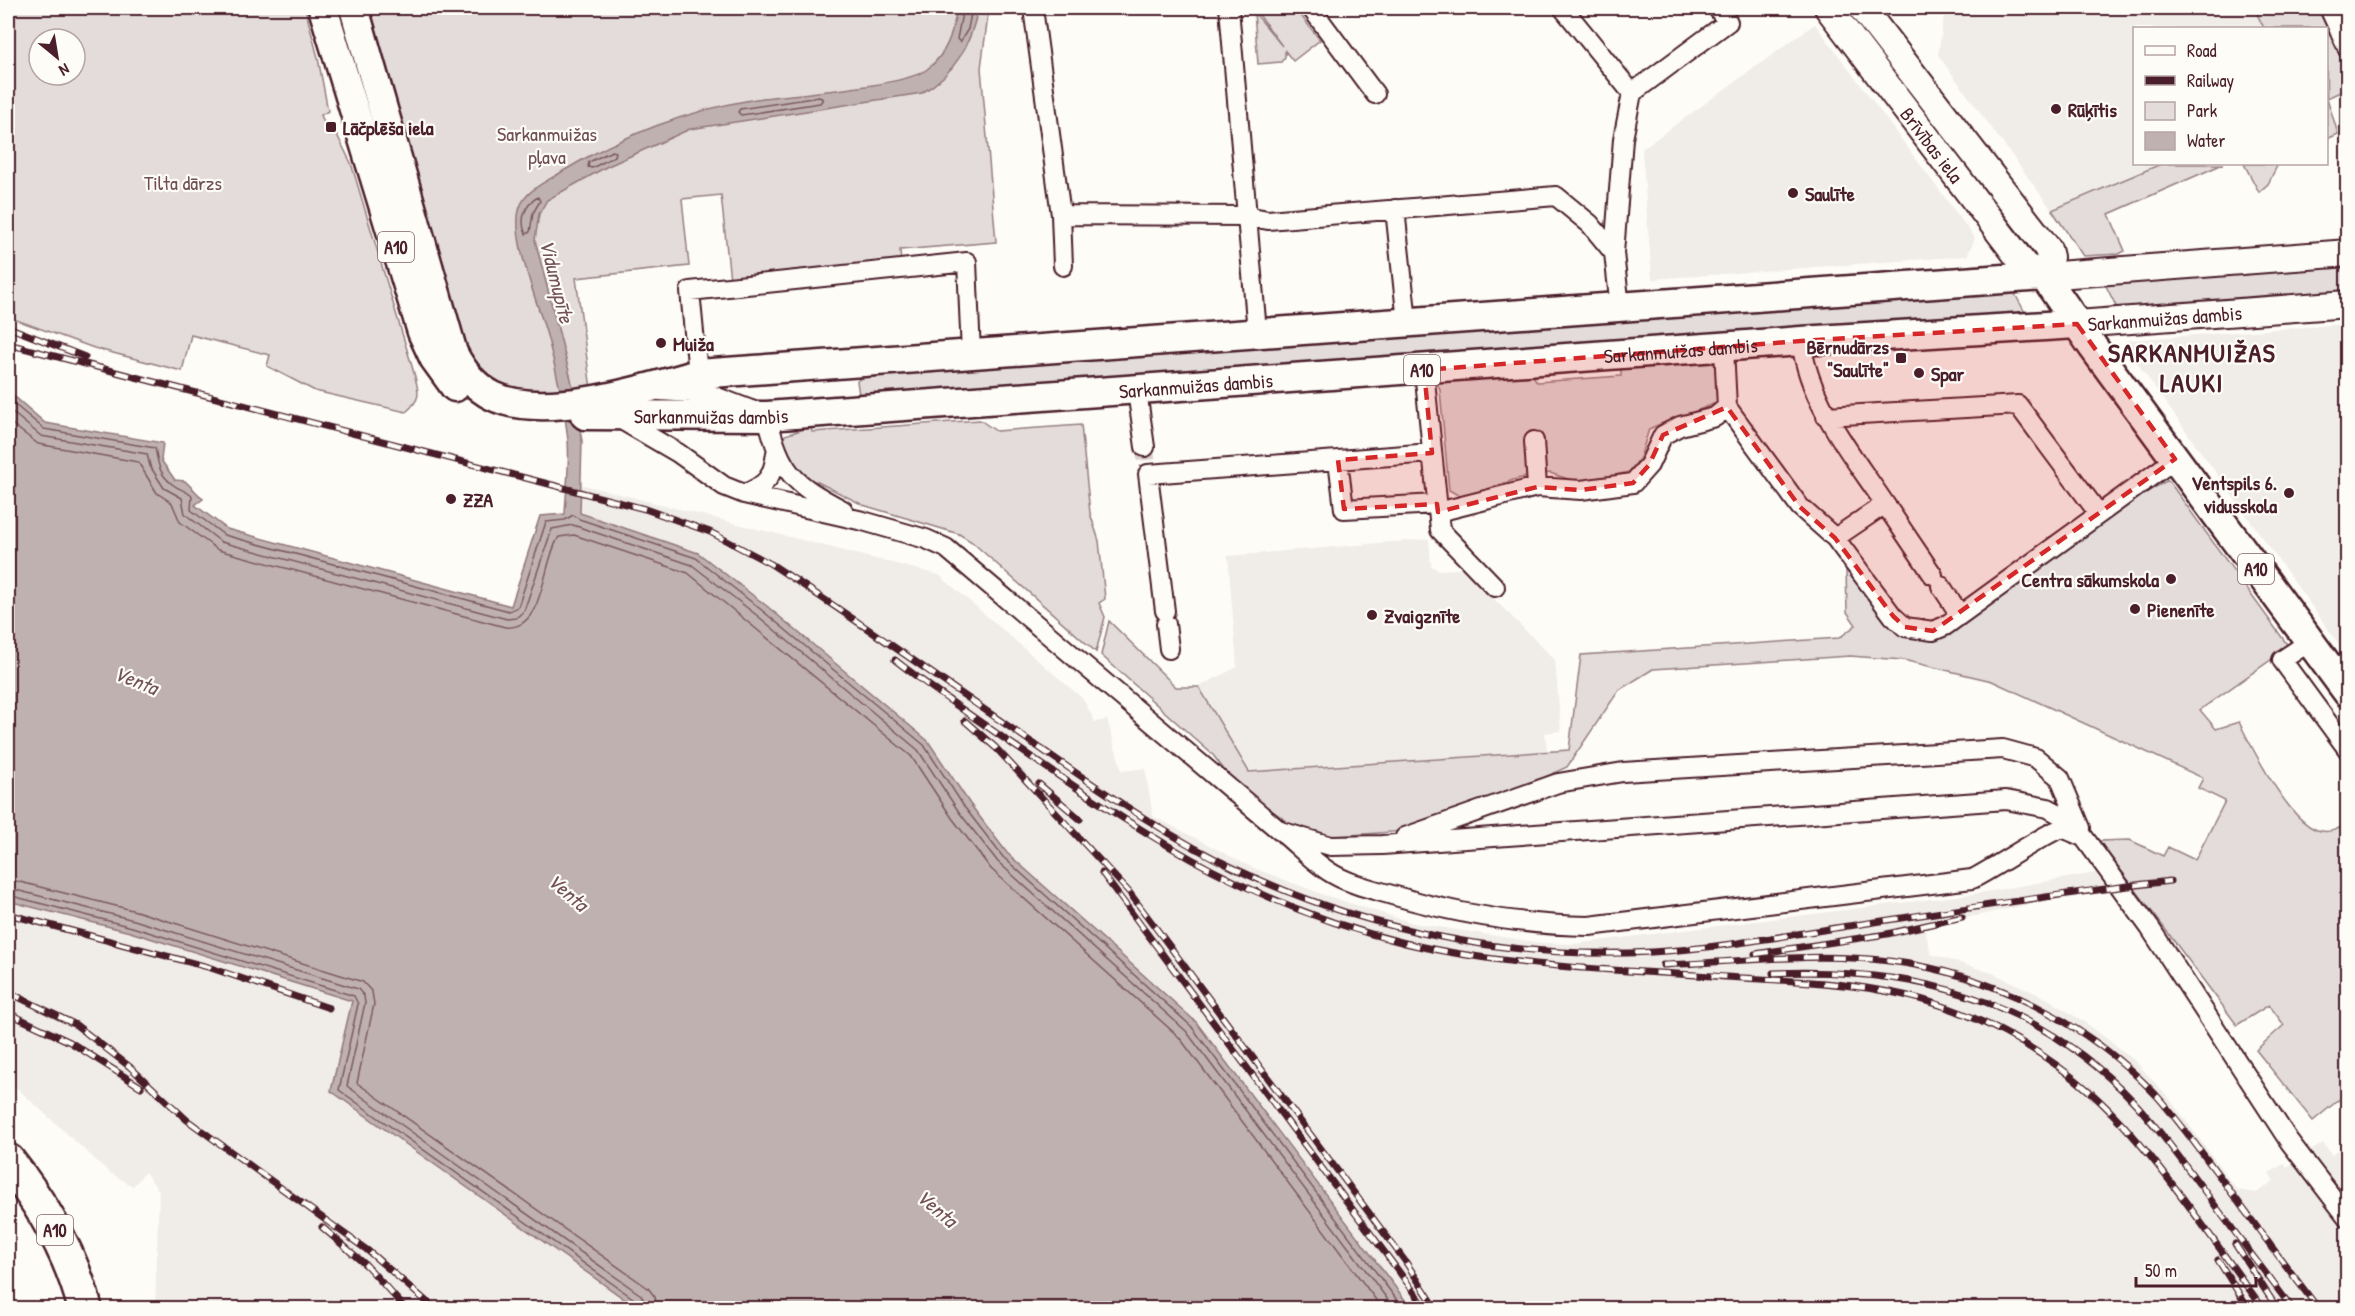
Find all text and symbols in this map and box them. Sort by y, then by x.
north arrow [27,27,87,87]
legend [2133,27,2328,165]
text: Road [2187,38,2217,63]
text: N [55,58,74,82]
text: Railway [2187,68,2234,93]
place label: Rūķītis [2068,96,2117,123]
text: Park [2187,98,2218,123]
street label: Brīvības iela [1895,101,1970,188]
marker: Rūķītis [2049,102,2063,116]
place label: Lāčplēša iela [343,114,434,142]
marker: Lāčplēša iela [324,120,338,134]
park label: Sarkanmuižas pļava [497,120,597,170]
text: Water [2187,128,2225,153]
park label: Tilta dārzs [144,169,222,196]
place label: Saulīte [1805,180,1855,207]
marker: Saulīte [1786,186,1800,200]
road number: A10 [378,232,414,262]
water label: Vidumupīte [533,236,582,327]
street label: Sarkanmuižas dambis [2087,298,2243,337]
place label: Muiža [673,330,714,357]
street label: Sarkanmuižas dambis [1603,331,1759,369]
place label: Bērnudārzs "Saulīte" [1807,333,1889,383]
district label: SARKANMUIŽAS LAUKI [2108,335,2276,400]
marker: Muiža [654,336,668,350]
marker: Bērnudārzs "Saulīte" [1894,351,1908,365]
road number: A10 [1404,355,1440,385]
place label: Spar [1931,360,1965,388]
street label: Sarkanmuižas dambis [1118,366,1274,404]
marker: Spar [1912,366,1926,380]
street label: Sarkanmuižas dambis [634,401,789,430]
place label: Ventspils 6. vidusskola [2191,469,2277,519]
place label: ZZA [463,486,493,513]
marker: Ventspils 6. vidusskola [2282,486,2296,500]
marker: ZZA [444,492,458,506]
road number: A10 [2238,554,2274,584]
place label: Centra sākumskola [2021,566,2159,593]
marker: Centra sākumskola [2164,572,2178,586]
place label: Pienenīte [2147,596,2214,623]
place label: Zvaigznīte [1384,602,1460,630]
marker: Pienenīte [2128,602,2142,616]
marker: Zvaigznīte [1365,608,1379,622]
water label: Venta [110,658,165,703]
water label: Venta [541,866,597,920]
water label: Venta [910,1182,966,1236]
road number: A10 [37,1215,73,1245]
scale bar [2136,1250,2256,1288]
text: 50 m [2145,1258,2177,1283]

